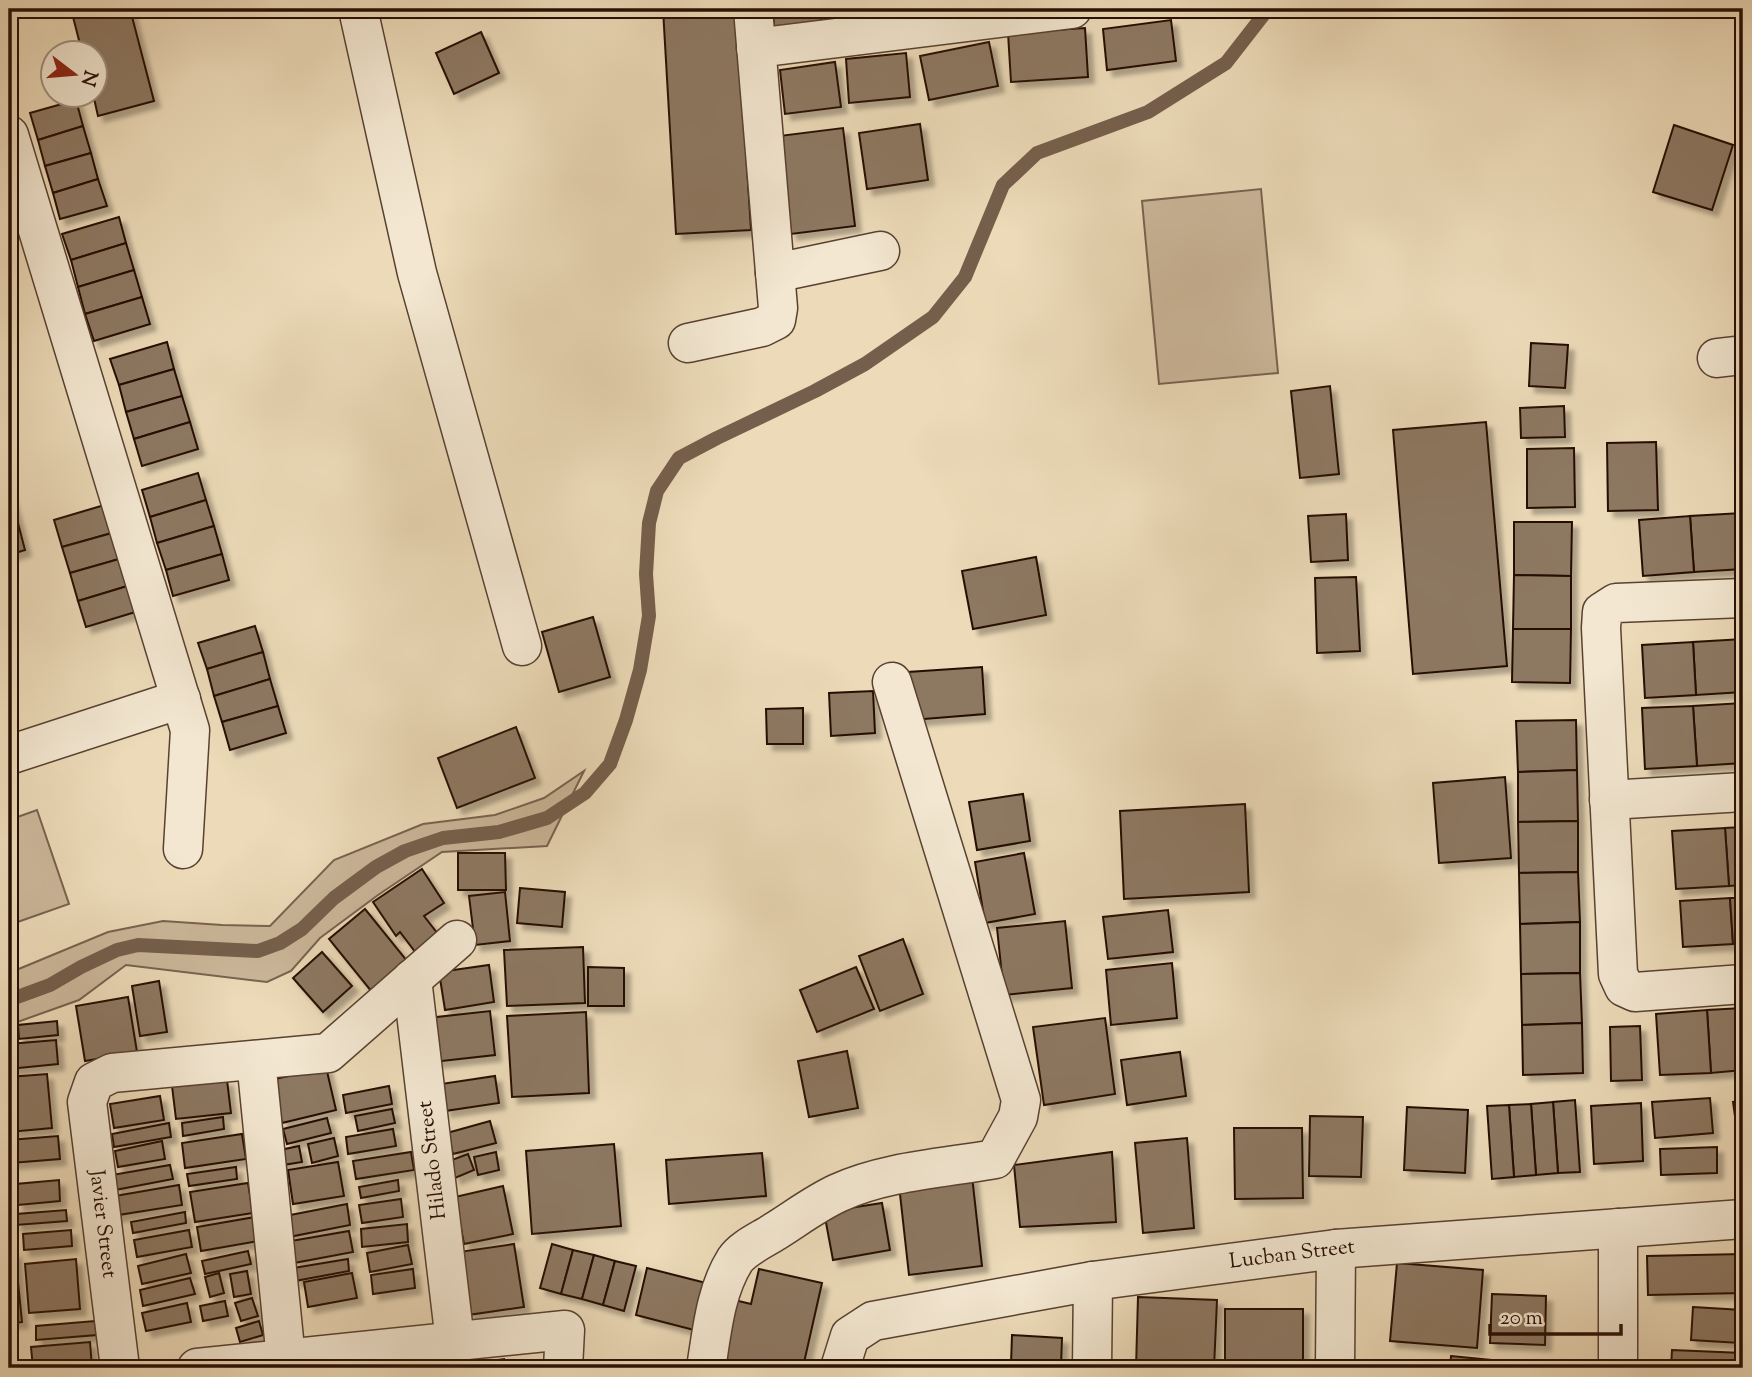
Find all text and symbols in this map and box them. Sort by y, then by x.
north arrow [38,38,108,108]
text: N [73,67,103,89]
street label: Hilado Street [411,1099,455,1221]
street label: Javier Street [80,1167,124,1280]
street label: Lucban Street [1227,1232,1357,1278]
scale bar [1490,1293,1621,1337]
text: 20 m [1500,1304,1543,1334]

